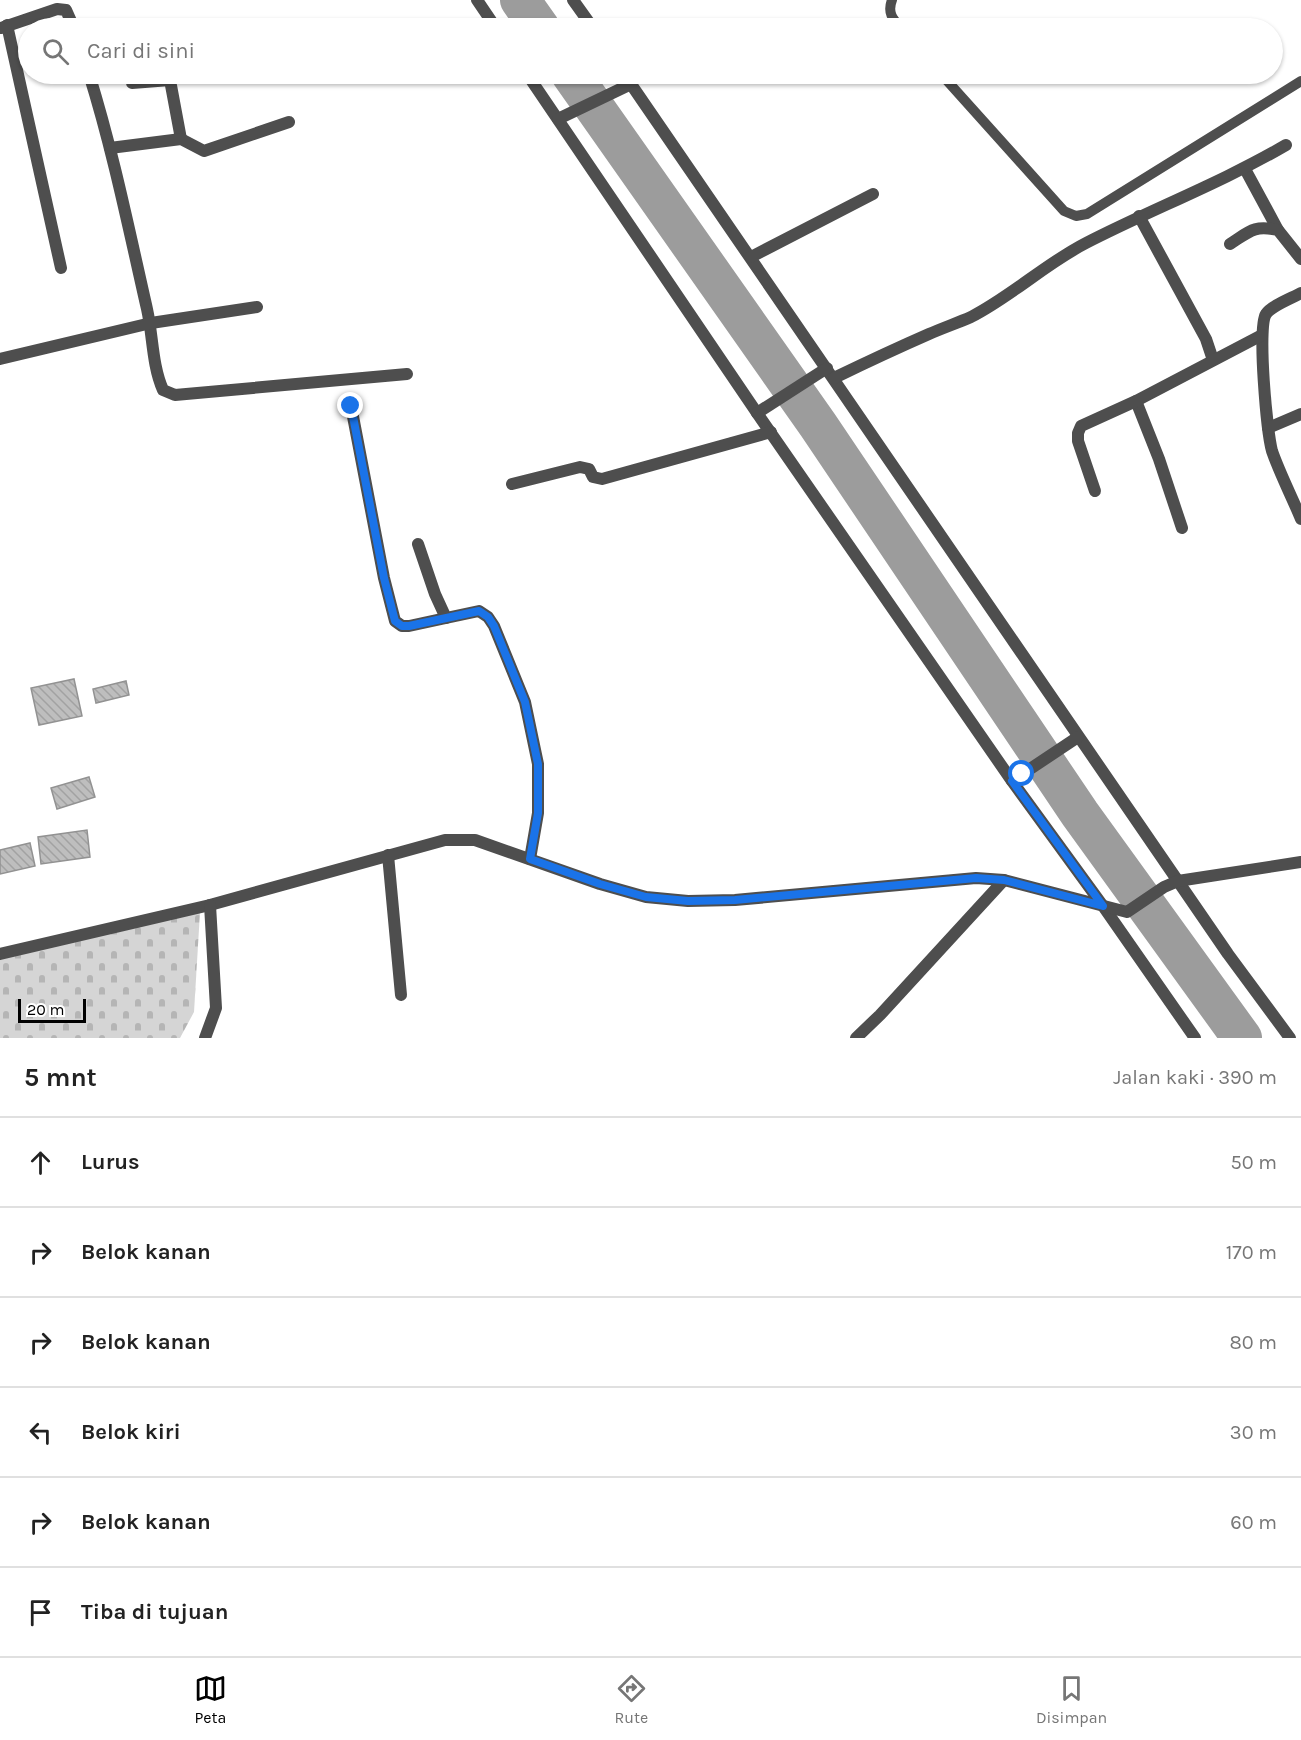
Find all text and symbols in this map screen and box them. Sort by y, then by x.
search box [18,18,1283,84]
icon: search [39,35,72,68]
text: Cari di sini [87,38,195,64]
route end [337,392,363,418]
route start [1008,760,1034,786]
scale bar [18,996,86,1024]
text: 20 m [27,1000,65,1019]
text: 5 mnt [24,1062,97,1093]
text: Jalan kaki · 390 m [1113,1066,1277,1089]
icon: ahead [24,1146,57,1179]
text: Lurus [81,1149,140,1175]
text: 50 m [1230,1151,1277,1174]
icon: right [24,1236,57,1269]
text: Belok kanan [81,1239,211,1265]
text: 170 m [1226,1241,1277,1264]
icon: right [24,1326,57,1359]
text: Belok kanan [81,1329,211,1355]
text: 80 m [1229,1331,1277,1354]
icon: left [24,1416,57,1449]
text: Belok kiri [81,1419,181,1445]
text: 30 m [1230,1421,1277,1444]
icon: right [24,1506,57,1539]
text: Belok kanan [81,1509,211,1535]
text: 60 m [1230,1511,1277,1534]
icon: arrive [24,1596,57,1629]
text: Tiba di tujuan [81,1599,228,1625]
tab: Peta [194,1672,227,1727]
tab: Rute [614,1672,648,1727]
tab: Disimpan [1036,1672,1107,1727]

